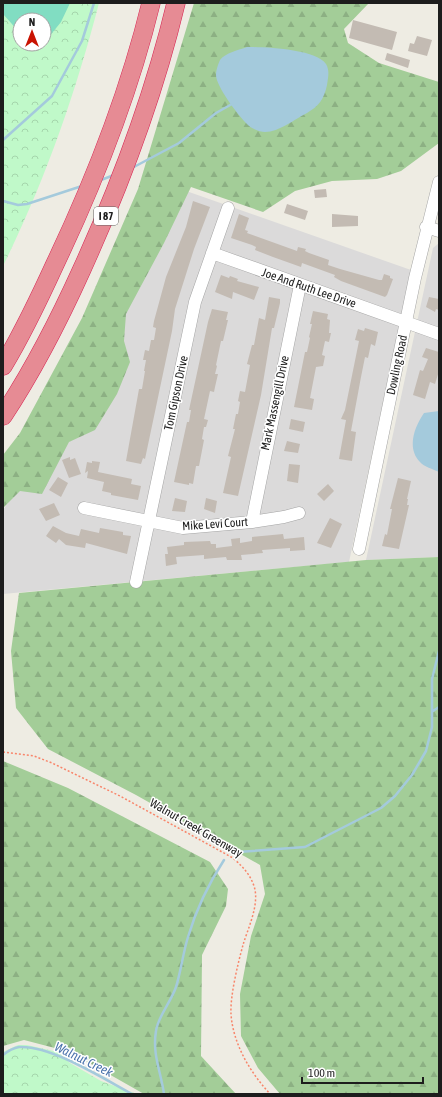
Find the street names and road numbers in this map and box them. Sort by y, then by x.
road number: I 87 [94,207,118,225]
street label: Joe And Ruth Lee Drive [260,265,358,311]
street label: Dowling Road [384,334,410,396]
street label: Tom Gipson Drive [161,354,191,432]
street label: Mark Massengill Drive [258,354,292,452]
street label: Mike Levi Court [182,515,249,533]
street label: Walnut Creek Greenway [147,796,245,860]

